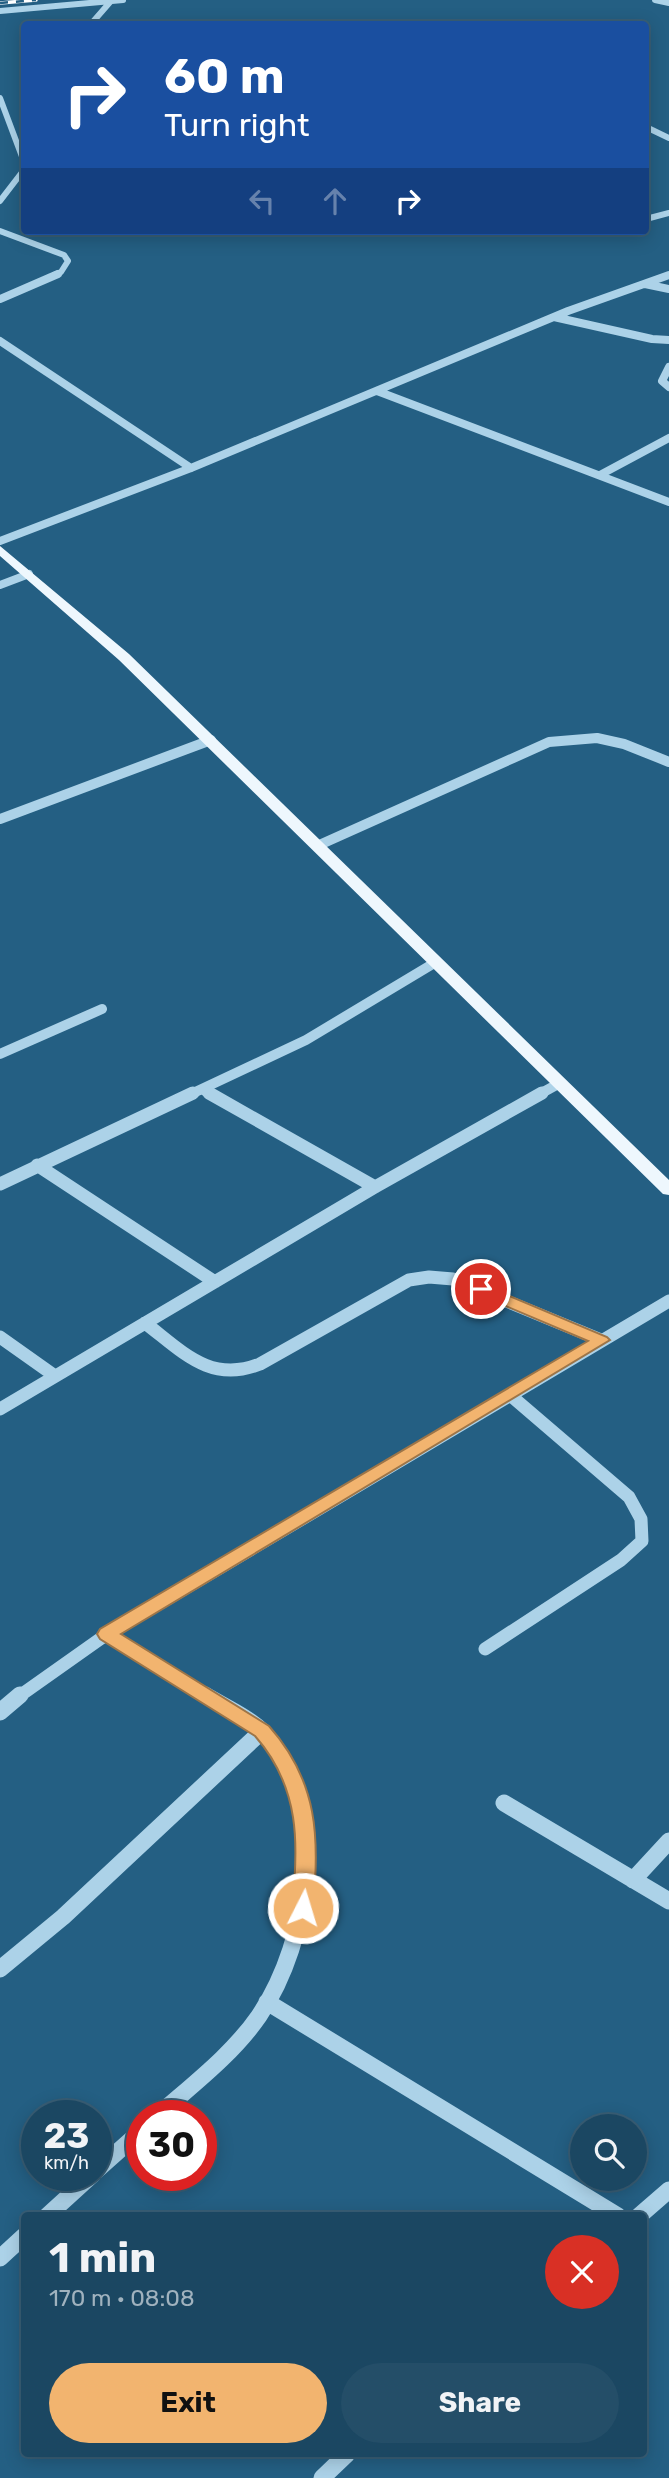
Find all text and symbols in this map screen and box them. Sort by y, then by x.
text: 60 m [164,47,285,105]
icon: right [49,49,140,140]
text: Turn right [164,106,309,144]
icon: left [243,182,281,220]
icon: ahead [316,182,354,220]
icon: right [389,182,427,220]
pin [451,1259,511,1319]
icon: arrive [462,1270,500,1308]
position arrow [266,1871,340,1945]
speed limit sign: 30 [126,2100,217,2191]
map controls [570,2114,647,2191]
button: search [570,2114,647,2191]
text: 23 [44,2115,89,2157]
text: km/h [44,2152,89,2174]
text: 1 min [49,2233,156,2283]
button: close [545,2235,619,2309]
text: 170 m · 08:08 [49,2284,195,2312]
button: Exit [49,2363,327,2443]
button: Share [341,2363,619,2443]

